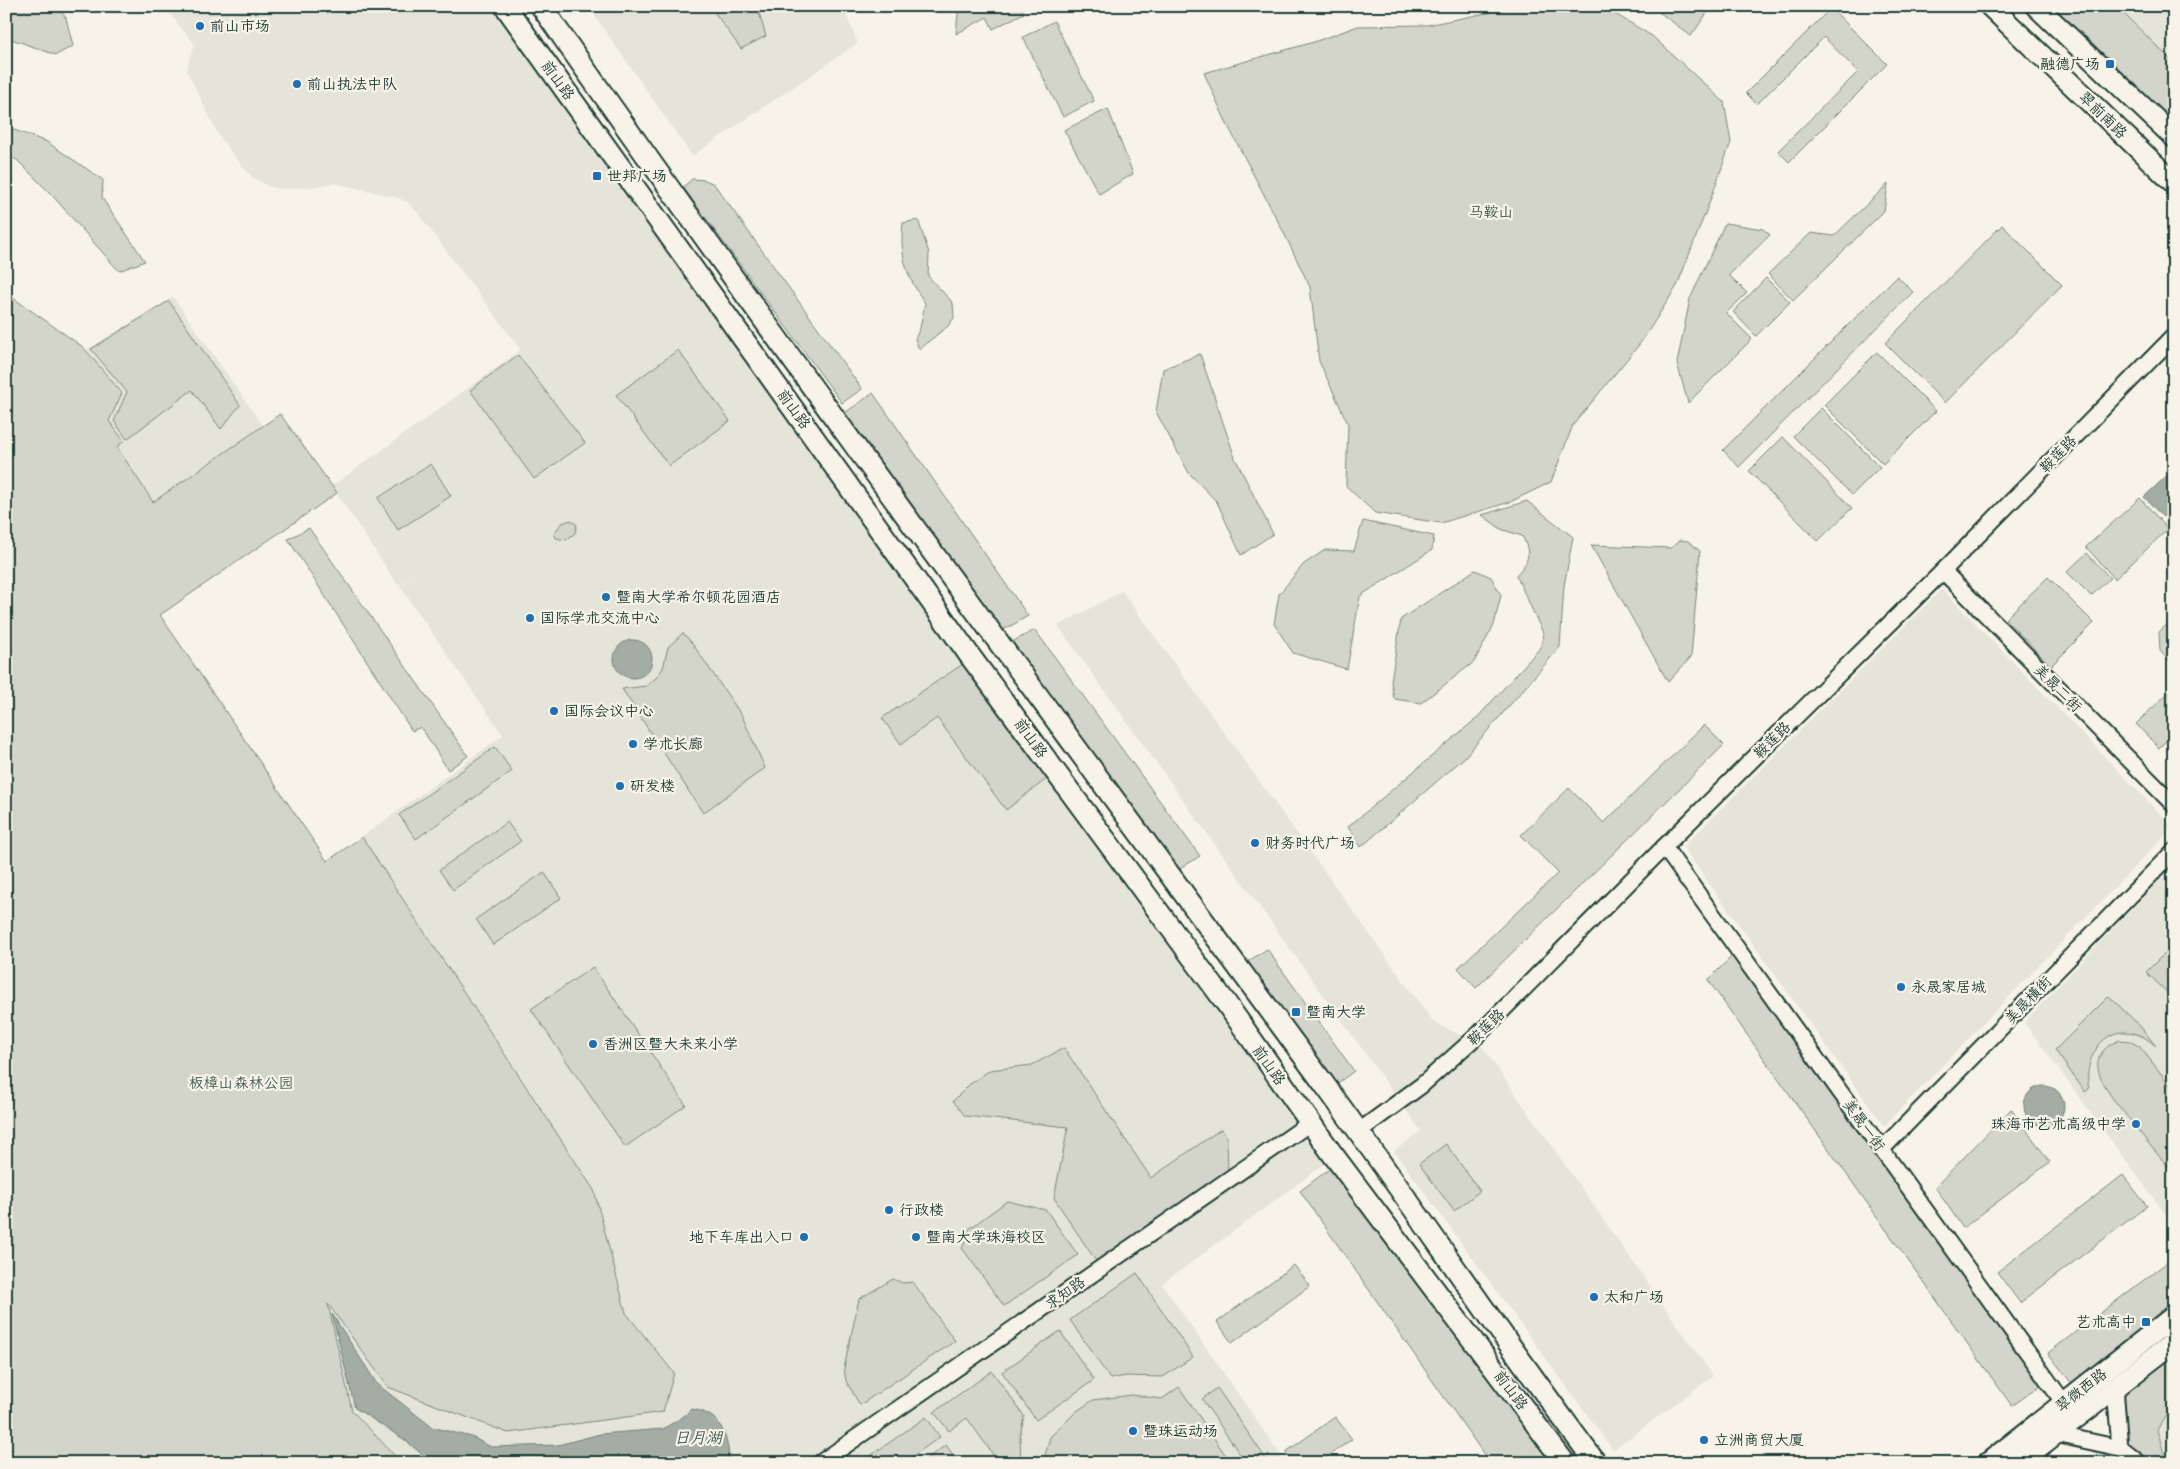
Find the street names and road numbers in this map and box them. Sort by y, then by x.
street label: 前山路 [537,57,579,104]
street label: 翠前南路 [2074,88,2131,143]
street label: 前山路 [773,386,815,433]
street label: 鞍莲路 [2036,432,2081,477]
street label: 美晟二街 [2030,660,2086,716]
street label: 前山路 [1010,715,1052,762]
street label: 鞍莲路 [1750,718,1795,763]
street label: 美晟橫街 [2001,972,2056,1029]
street label: 鞍莲路 [1464,1005,1509,1050]
street label: 前山路 [1248,1041,1289,1089]
street label: 美晟一街 [1838,1095,1889,1155]
street label: 求知路 [1041,1273,1089,1314]
street label: 翠微西路 [2052,1364,2111,1416]
street label: 前山路 [1489,1367,1532,1414]

